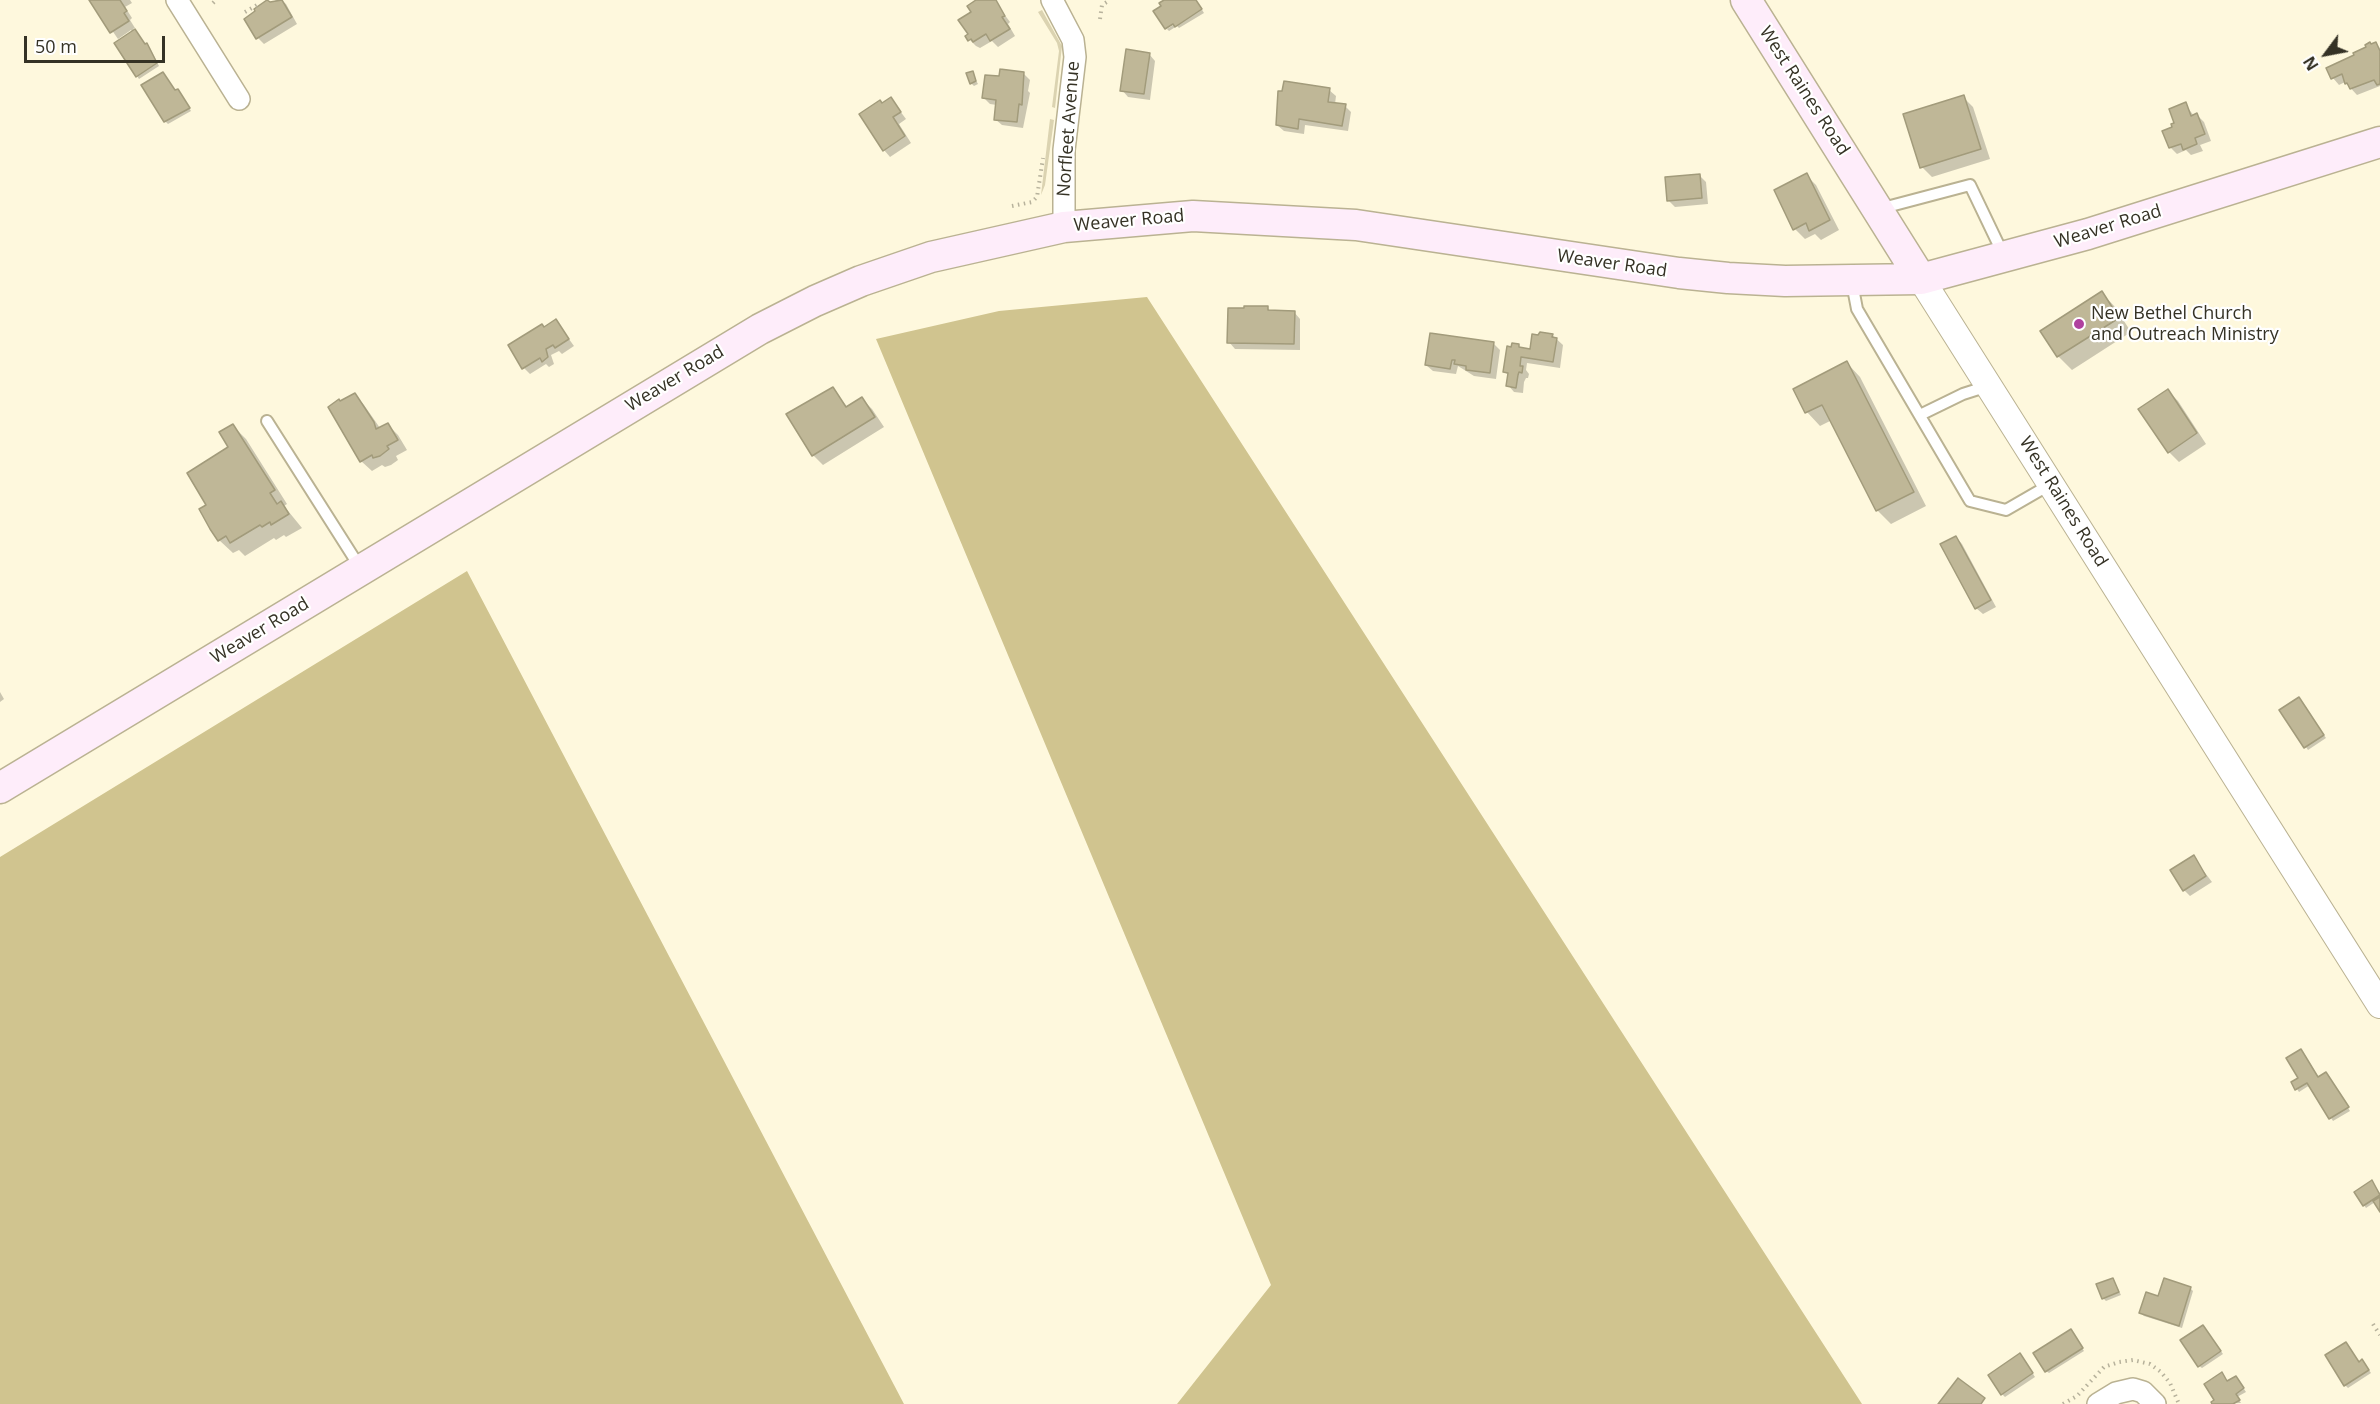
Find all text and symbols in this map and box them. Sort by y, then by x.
street label: West Raines Road [1754,22,1854,160]
scale bar [27,24,168,62]
north arrow [2296,24,2356,84]
text: 50 m [35,34,77,58]
text: N [2298,52,2324,75]
street label: Norfleet Avenue [1053,60,1085,198]
street label: Weaver Road [2052,200,2164,254]
street label: Weaver Road [1073,205,1185,237]
street label: Weaver Road [1556,246,1668,282]
place label: New Bethel Church and Outreach Ministry [2091,303,2279,346]
marker: New Bethel Church and Outreach Ministry [2072,317,2086,331]
street label: Weaver Road [622,341,728,417]
street label: West Raines Road [2014,433,2112,571]
street label: Weaver Road [207,593,313,669]

